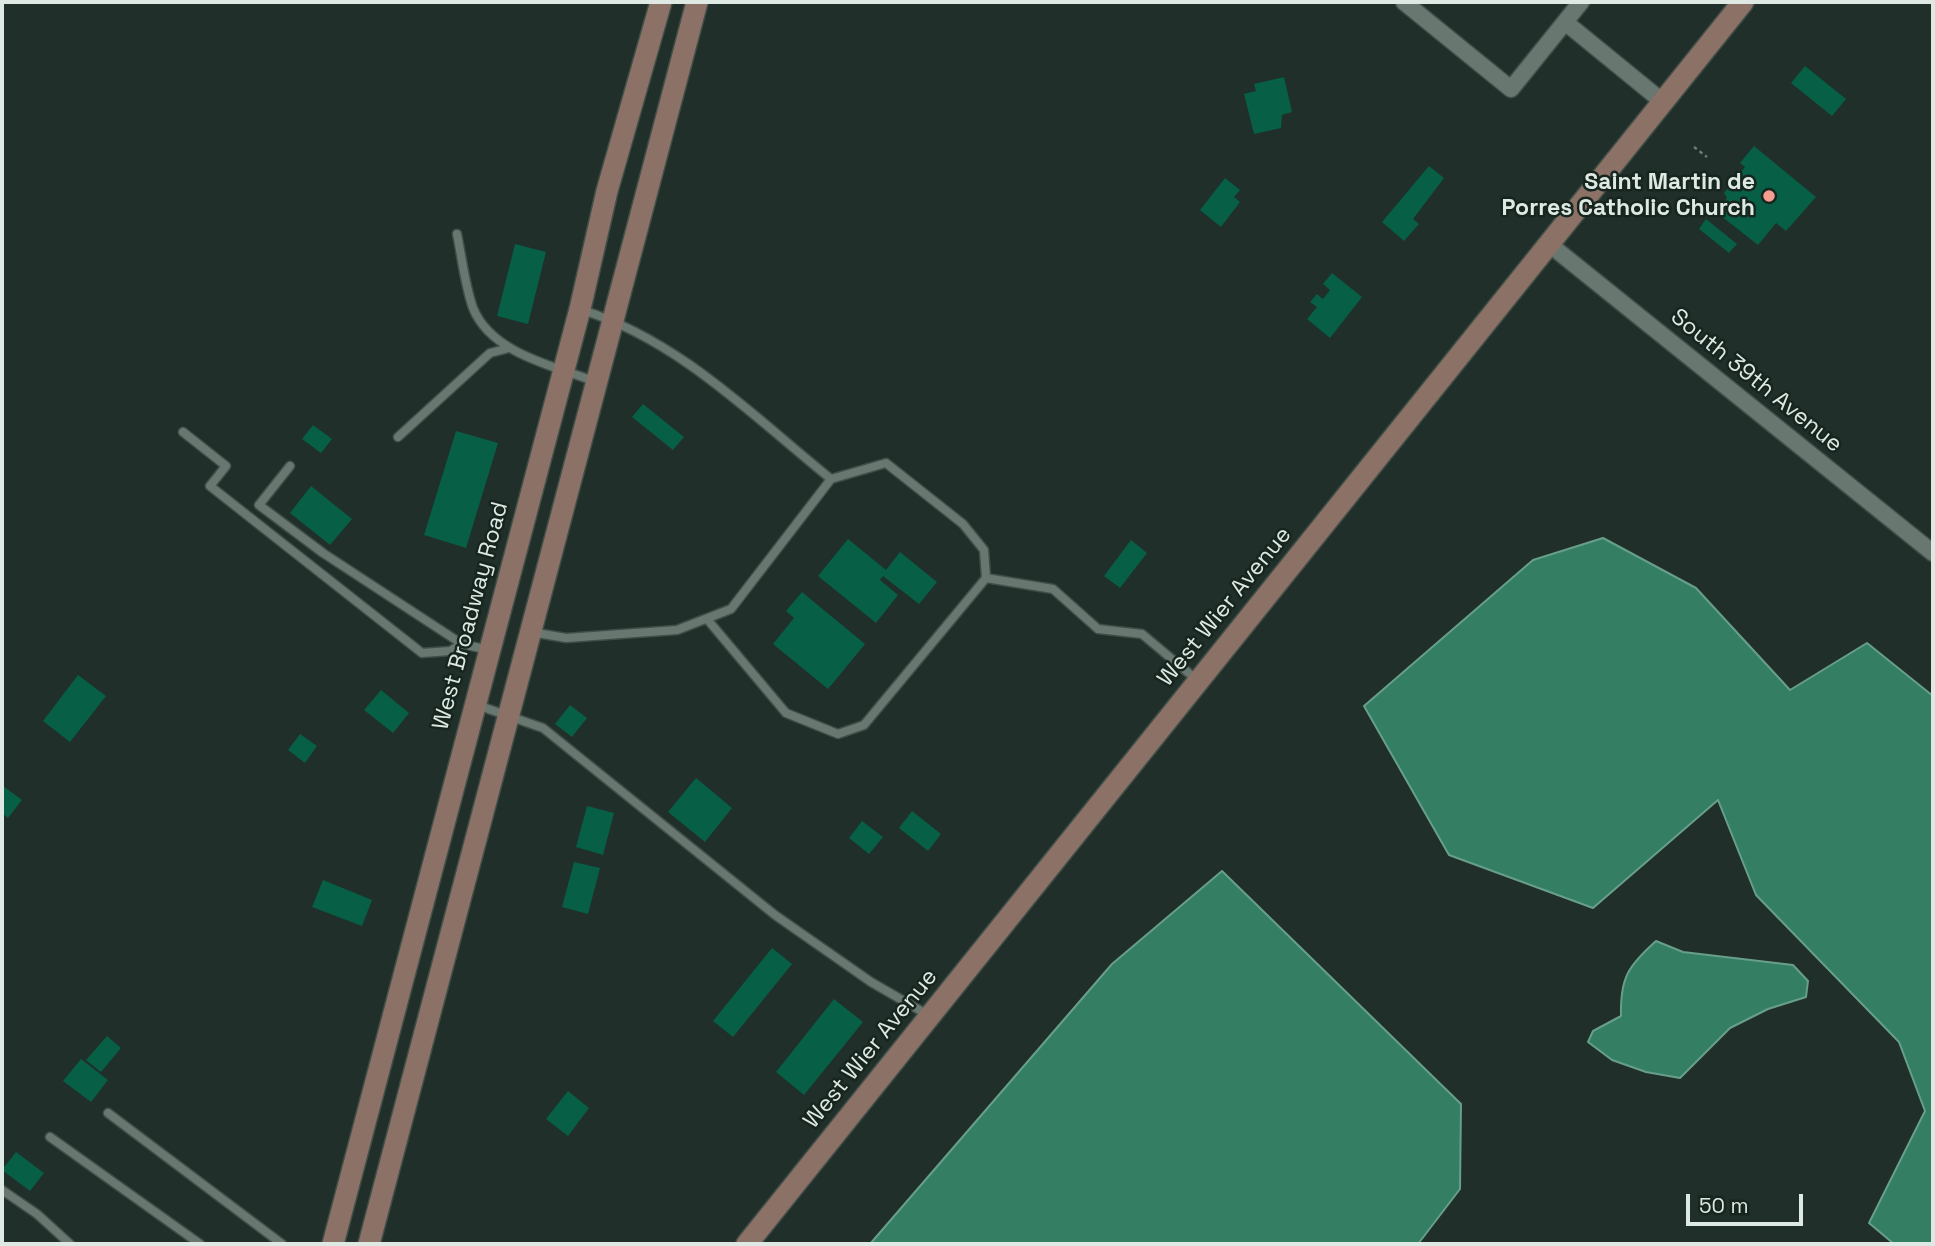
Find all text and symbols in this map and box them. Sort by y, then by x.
place label: Saint Martin de Porres Catholic Church [1501,169,1755,223]
marker: Saint Martin de Porres Catholic Church [1761,188,1777,204]
street label: South 39th Avenue [1665,303,1847,459]
street label: West Broadway Road [427,499,515,733]
street label: West Wier Avenue [1152,522,1298,692]
street label: West Wier Avenue [798,964,944,1134]
scale bar [1690,1180,1807,1224]
text: 50 m [1699,1192,1749,1219]

